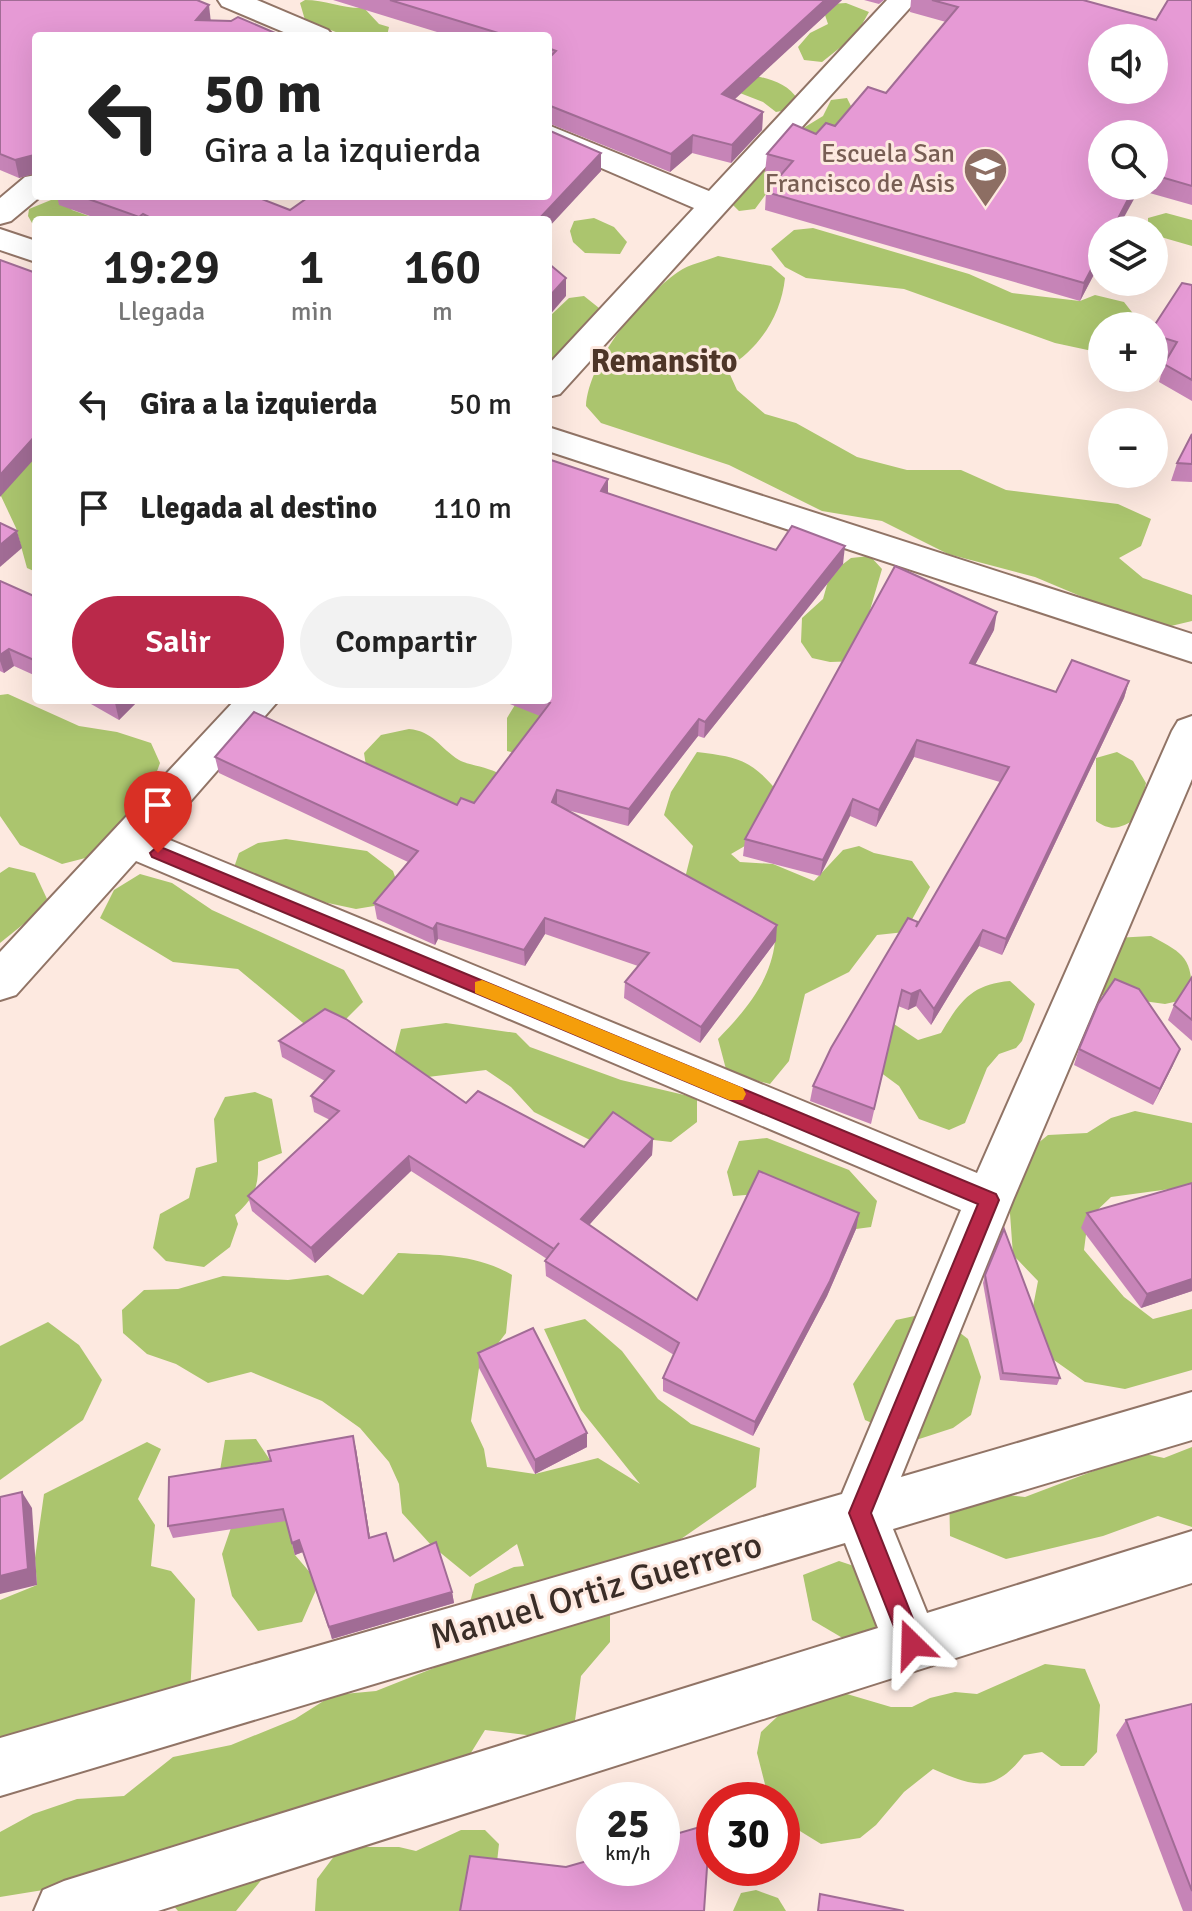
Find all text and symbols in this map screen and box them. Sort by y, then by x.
map controls [1088,24,1168,488]
button: sound [1088,24,1168,104]
text: 50 m [204,59,322,128]
icon: left [72,64,176,168]
button: search [1088,120,1168,200]
text: Gira a la izquierda [204,128,481,173]
place label: Escuela San Francisco de Asis [765,138,955,200]
school or university icon: Escuela San Francisco de Asis [962,145,1010,208]
button: layers [1088,216,1168,296]
text: 19:29 [103,238,220,297]
text: 1 [299,238,325,297]
text: 160 [403,238,481,297]
text: Llegada [118,296,205,328]
text: min [291,296,333,328]
text: m [432,296,453,328]
button: + [1088,312,1168,392]
district label: Remansito [590,342,738,381]
icon: left [72,382,116,426]
text: Gira a la izquierda [140,386,377,423]
text: 50 m [449,386,512,423]
button: − [1088,408,1168,488]
icon: arrive [72,486,116,530]
text: Llegada al destino [140,490,377,527]
text: 110 m [433,490,512,527]
button: Salir [72,596,284,688]
button: Compartir [300,596,512,688]
pin [124,771,192,853]
icon: arrive [136,783,180,827]
street label: Manuel Ortiz Guerrero [425,1522,767,1660]
position arrow [870,1602,954,1686]
speed limit sign: 30 [696,1782,800,1886]
text: 25 [606,1799,650,1849]
text: km/h [605,1841,651,1866]

